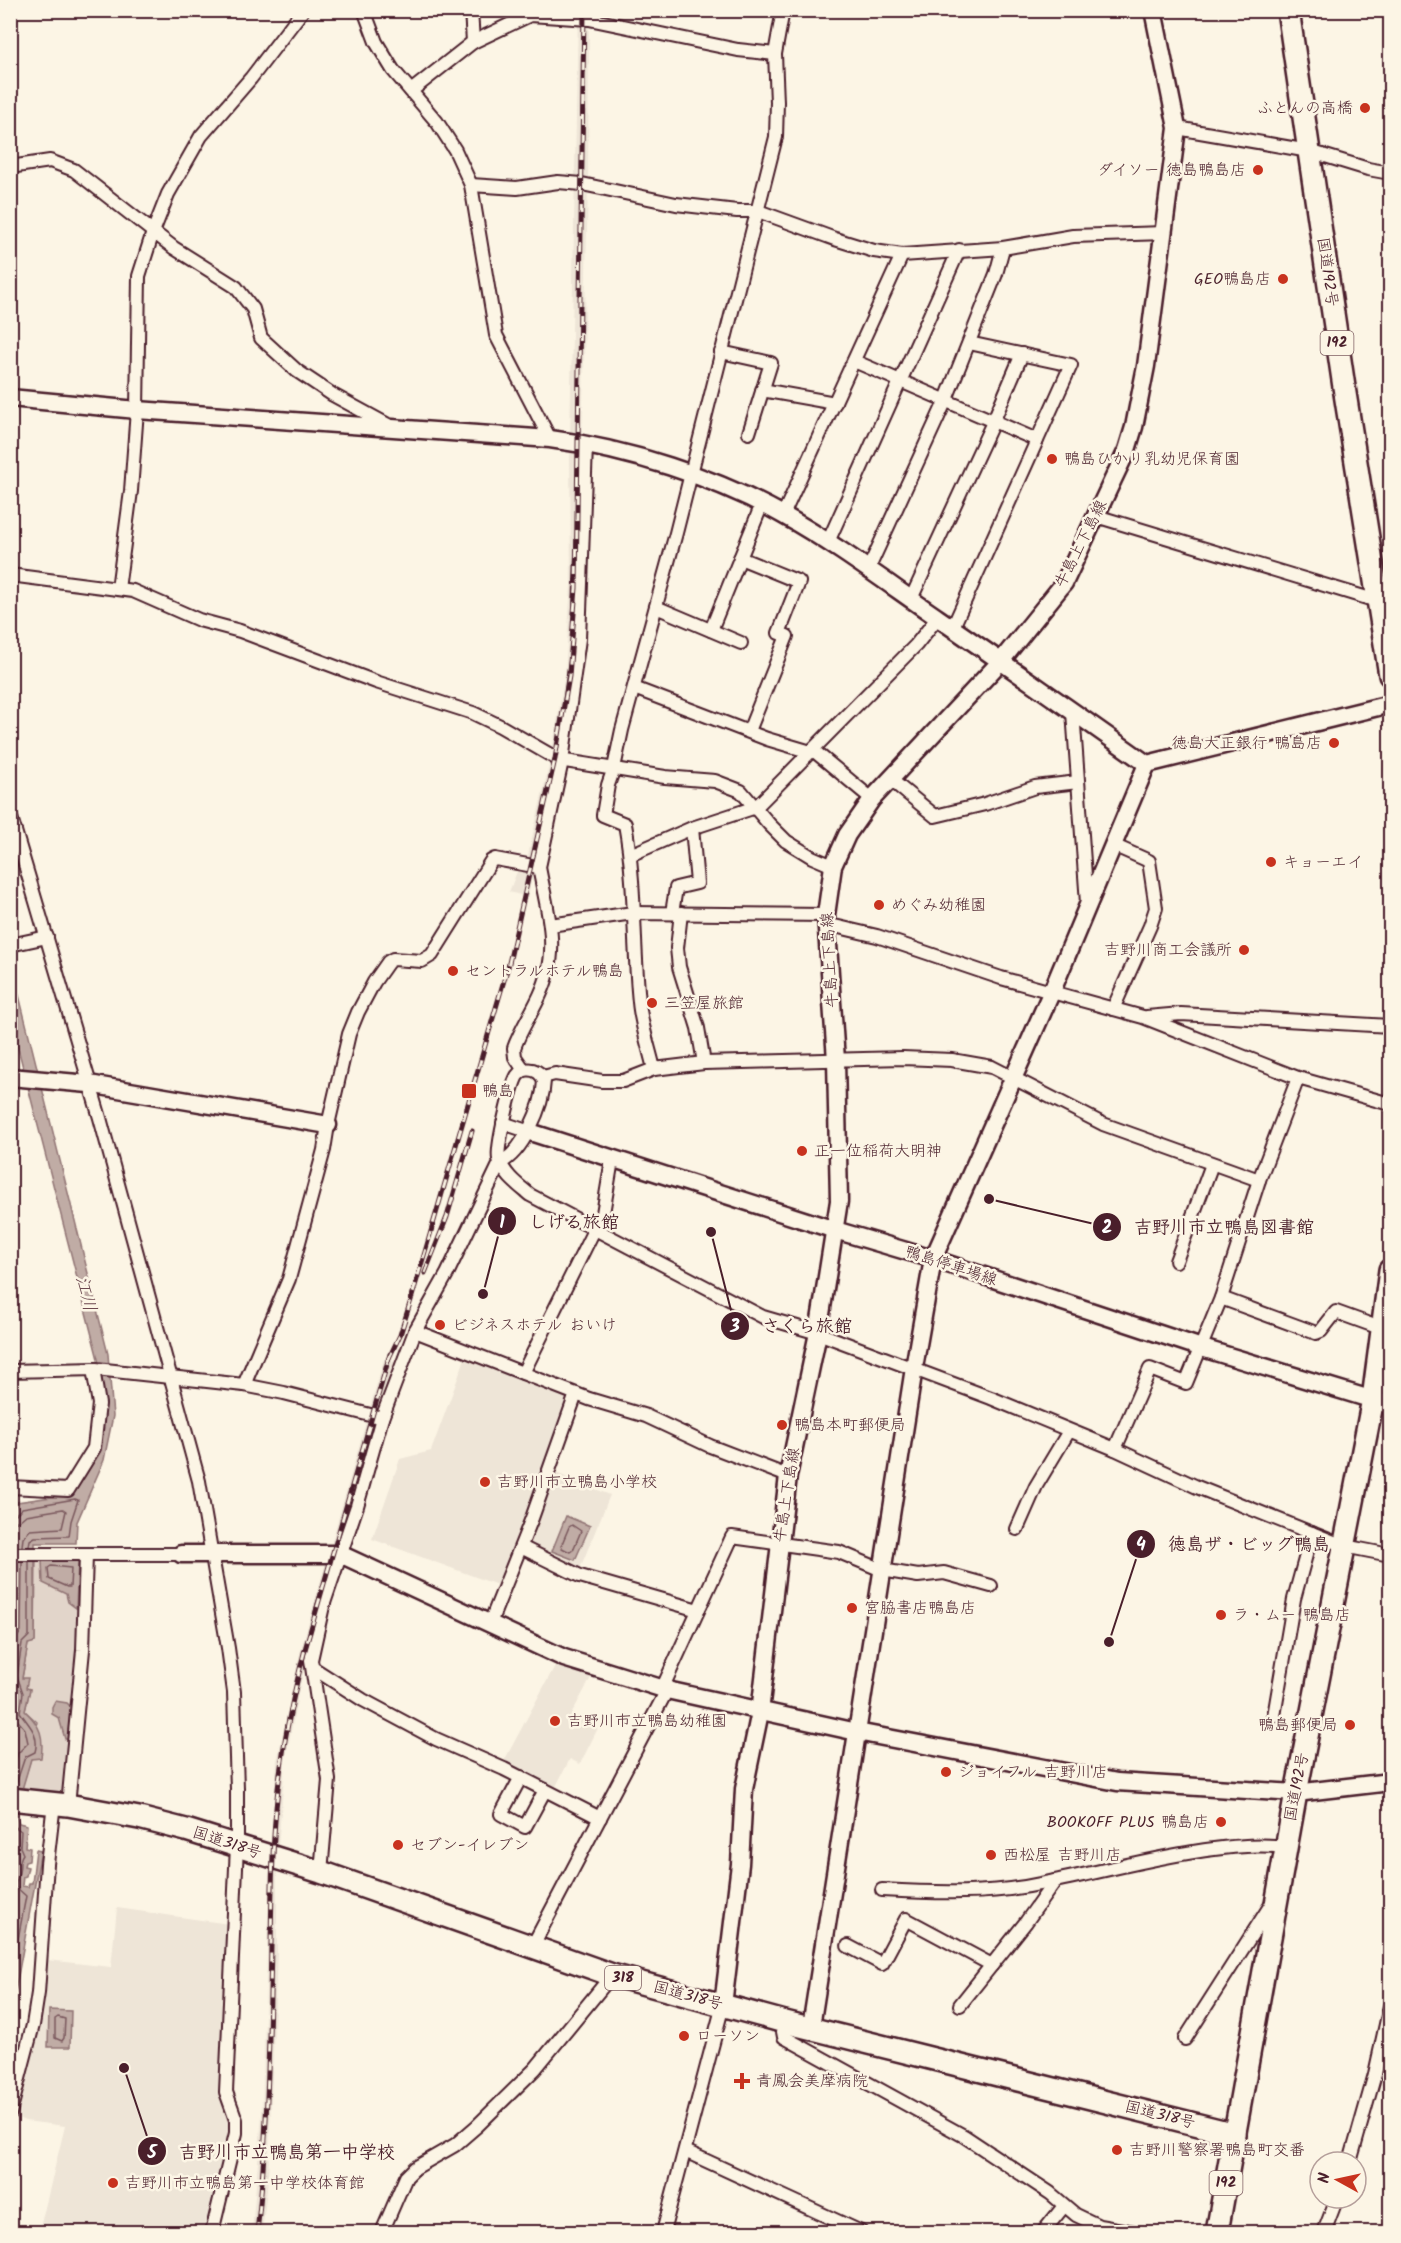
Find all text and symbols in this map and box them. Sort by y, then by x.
place label: ふとんの高橋 [1257,96,1353,121]
marker: ふとんの高橋 [1358,101,1372,115]
place label: ダイソー 徳島鴨島店 [1097,158,1246,183]
marker: ダイソー 徳島鴨島店 [1251,163,1265,177]
street label: 国道192号 [1310,236,1344,308]
place label: GEO鴨島店 [1194,267,1271,292]
marker: GEO鴨島店 [1276,272,1290,286]
road number: 192 [1320,331,1354,355]
place label: 鴨島ひかり乳幼児保育園 [1064,447,1240,472]
marker: 鴨島ひかり乳幼児保育園 [1045,452,1059,466]
street label: 牛島上下島線 [1048,496,1114,592]
place label: 徳島大正銀行 鴨島店 [1172,731,1322,756]
marker: 徳島大正銀行 鴨島店 [1327,736,1341,750]
place label: キョーエイ [1283,850,1363,875]
marker: キョーエイ [1264,855,1278,869]
place label: めぐみ幼稚園 [891,893,986,918]
marker: めぐみ幼稚園 [872,898,886,912]
street label: 牛島上下島線 [815,911,845,1009]
place label: 吉野川商工会議所 [1104,938,1232,963]
marker: 吉野川商工会議所 [1237,943,1251,957]
place label: セントラルホテル鴨島 [465,959,624,984]
marker: セントラルホテル鴨島 [446,964,460,978]
place label: 三笠屋旅館 [664,991,744,1016]
marker: 三笠屋旅館 [645,996,659,1010]
place label: 鴨島 [482,1079,514,1104]
marker: 鴨島 [460,1082,478,1100]
place label: 正一位稲荷大明神 [814,1139,942,1164]
marker: 正一位稲荷大明神 [795,1144,809,1158]
callout: しげる旅館 [487,1203,631,1239]
text: 1 [499,1209,505,1238]
text: しげる旅館 [529,1209,619,1238]
callout: 吉野川市立鴨島図書館 [1092,1209,1326,1245]
text: 2 [1102,1214,1112,1243]
text: 吉野川市立鴨島図書館 [1134,1214,1314,1243]
street label: 鴨島停車場線 [901,1239,1001,1293]
water label: 江川 [67,1273,103,1315]
callout: さくら旅館 [720,1308,864,1344]
place label: ビジネスホテル おいけ [452,1313,617,1338]
text: 3 [729,1313,740,1342]
text: さくら旅館 [762,1313,852,1342]
marker: ビジネスホテル おいけ [433,1318,447,1332]
place label: 鴨島本町郵便局 [794,1413,906,1438]
marker: 鴨島本町郵便局 [775,1418,789,1432]
street label: 牛島上下島線 [767,1446,807,1544]
place label: 吉野川市立鴨島小学校 [497,1470,657,1495]
marker: 吉野川市立鴨島小学校 [478,1475,492,1489]
callout: 徳島ザ・ビッグ鴨島 [1126,1526,1342,1562]
text: 4 [1136,1531,1146,1560]
text: 徳島ザ・ビッグ鴨島 [1168,1531,1330,1560]
place label: 宮脇書店鴨島店 [864,1596,976,1621]
marker: 宮脇書店鴨島店 [845,1601,859,1615]
place label: ラ・ムー 鴨島店 [1233,1603,1351,1628]
marker: ラ・ムー 鴨島店 [1214,1608,1228,1622]
place label: 吉野川市立鴨島幼稚園 [567,1709,727,1734]
place label: 鴨島郵便局 [1258,1713,1338,1738]
marker: 吉野川市立鴨島幼稚園 [548,1714,562,1728]
marker: 鴨島郵便局 [1343,1718,1357,1732]
street label: 国道192号 [1278,1750,1316,1824]
place label: ジョイフル 吉野川店 [958,1760,1108,1785]
marker: ジョイフル 吉野川店 [939,1765,953,1779]
place label: BOOKOFF PLUS 鴨島店 [1047,1810,1209,1835]
marker: BOOKOFF PLUS 鴨島店 [1214,1815,1228,1829]
street label: 国道318号 [189,1820,265,1866]
place label: セブン-イレブン [410,1833,529,1858]
marker: セブン-イレブン [391,1838,405,1852]
place label: 西松屋 吉野川店 [1003,1843,1121,1868]
marker: 西松屋 吉野川店 [984,1848,998,1862]
road number: 318 [605,1966,641,1990]
street label: 国道318号 [650,1975,726,2017]
place label: ローソン [696,2024,760,2049]
marker: ローソン [677,2029,691,2043]
place label: 青鳳会美摩病院 [756,2069,868,2094]
marker: 青鳳会美摩病院 [733,2072,751,2090]
street label: 国道318号 [1122,2094,1198,2136]
callout: 吉野川市立鴨島第一中学校 [137,2133,407,2169]
place label: 吉野川警察署鴨島町交番 [1129,2138,1305,2163]
text: 5 [146,2139,158,2168]
text: 吉野川市立鴨島第一中学校 [179,2139,395,2168]
marker: 吉野川警察署鴨島町交番 [1110,2143,1124,2157]
north arrow [1308,2150,1368,2210]
place label: 吉野川市立鴨島第一中学校体育館 [125,2171,365,2196]
road number: 192 [1210,2171,1242,2195]
text: N [1312,2171,1338,2185]
marker: 吉野川市立鴨島第一中学校体育館 [106,2176,120,2190]

